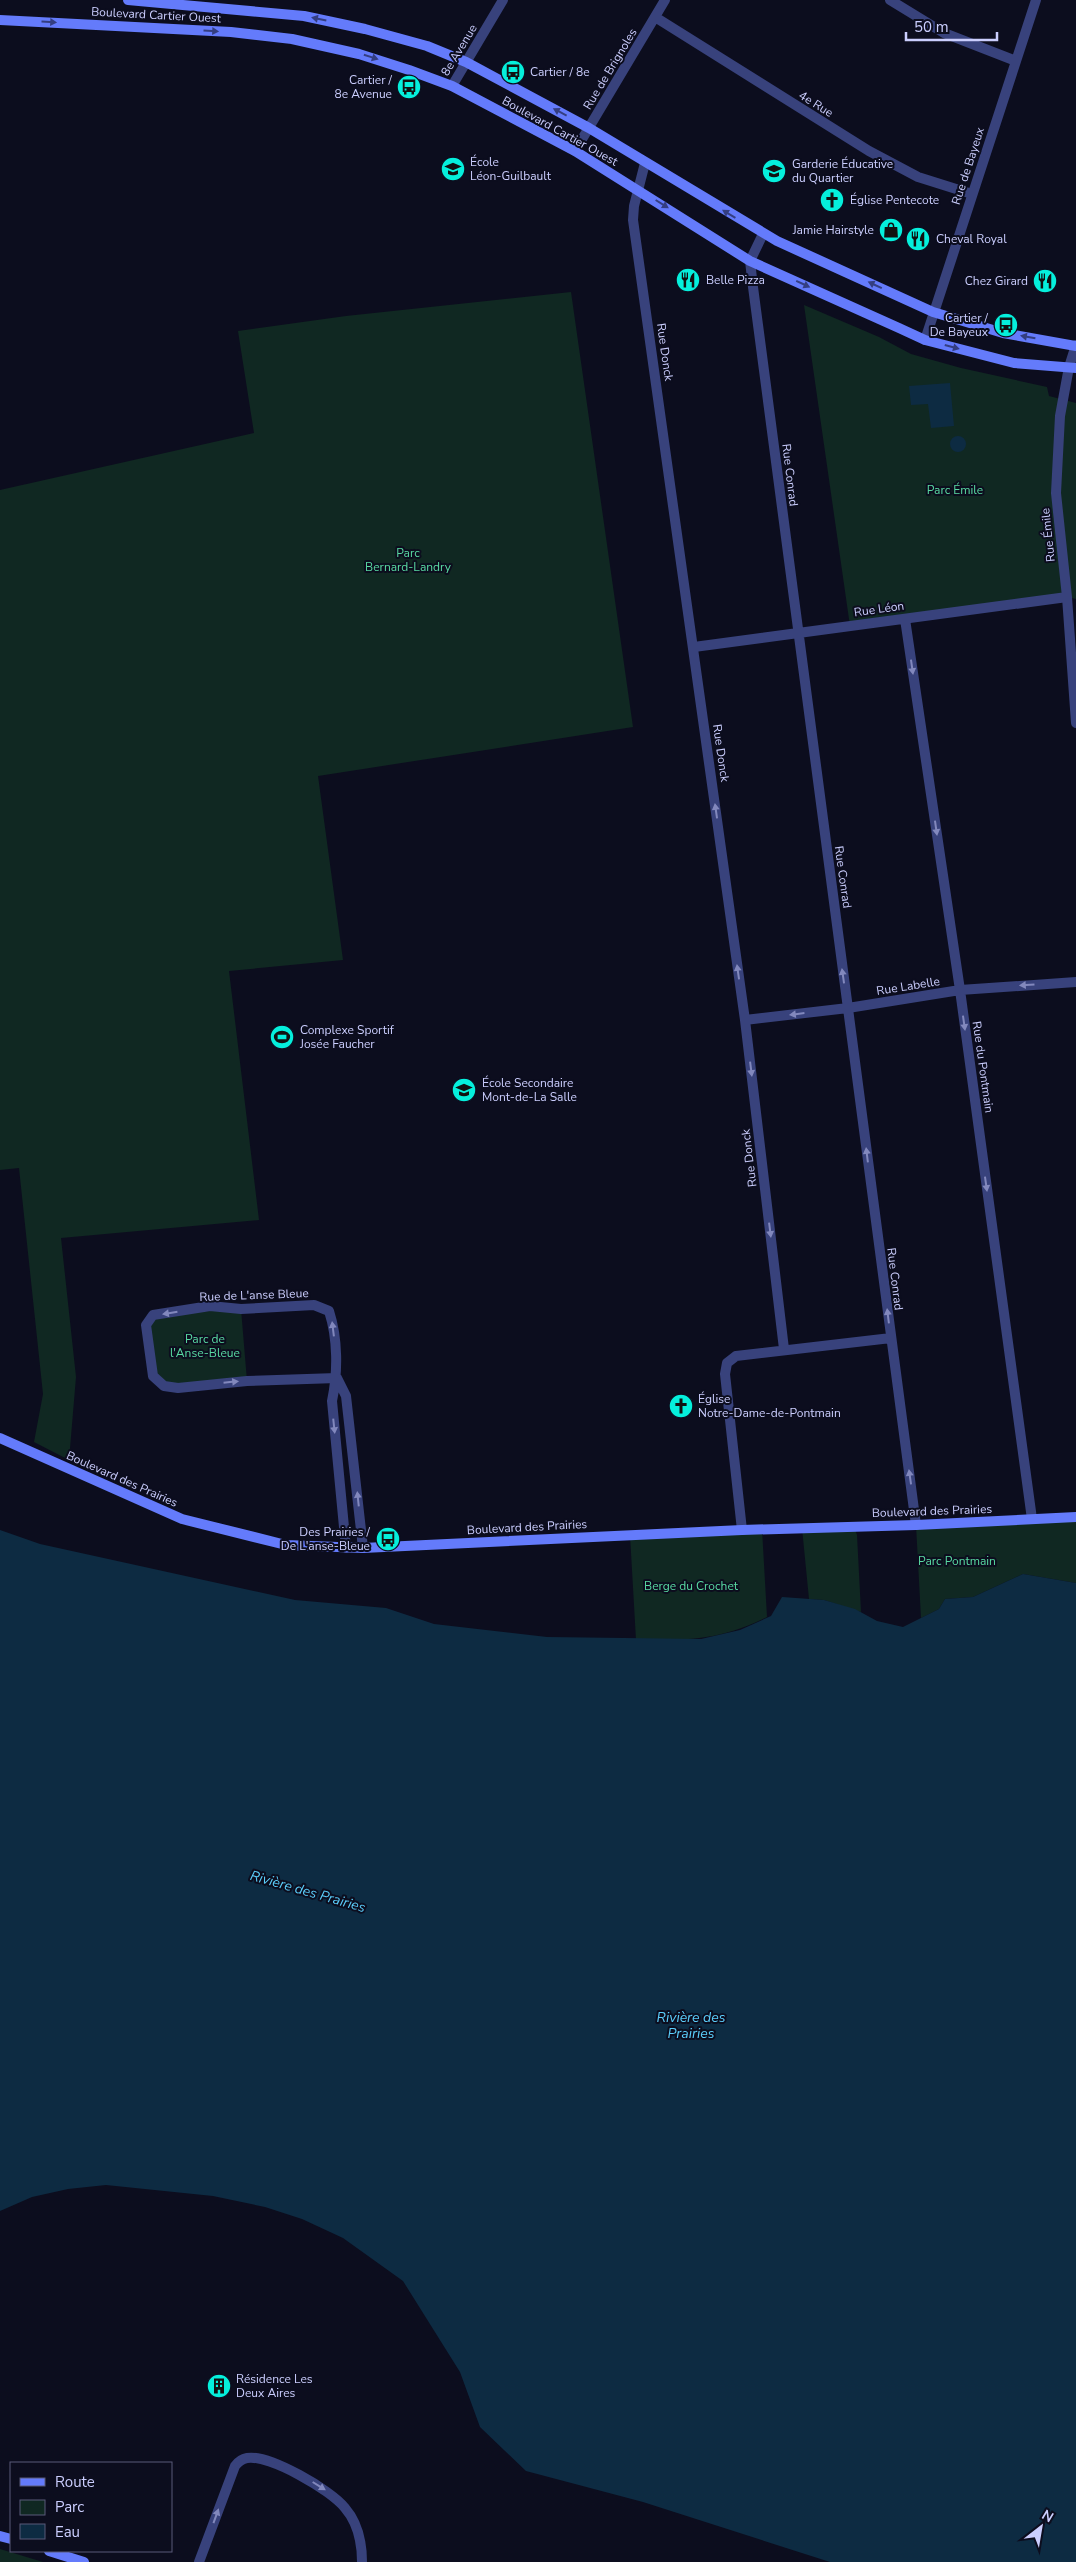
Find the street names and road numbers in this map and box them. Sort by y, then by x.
street label: Boulevard Cartier Ouest [91,4,222,26]
street label: 8e Avenue [437,21,481,79]
street label: Rue de Brignoles [579,25,641,113]
street label: 4e Rue [796,87,836,121]
street label: Boulevard Cartier Ouest [499,93,621,170]
street label: Rue de Bayeux [948,125,988,207]
street label: Rue Donck [653,322,677,383]
street label: Rue Conrad [778,443,802,507]
street label: Rue Émile [1037,507,1059,563]
street label: Rue Léon [853,598,905,620]
street label: Rue Donck [709,723,733,784]
street label: Rue Conrad [831,845,855,909]
street label: Rue Labelle [875,973,941,999]
street label: Rue du Pontmain [969,1020,997,1114]
street label: Rue Donck [737,1127,760,1188]
street label: Rue Conrad [883,1247,907,1311]
street label: Rue de L'anse Bleue [199,1285,309,1305]
street label: Boulevard des Prairies [64,1447,180,1511]
street label: Boulevard des Prairies [872,1501,993,1521]
street label: Boulevard des Prairies [466,1516,588,1538]

